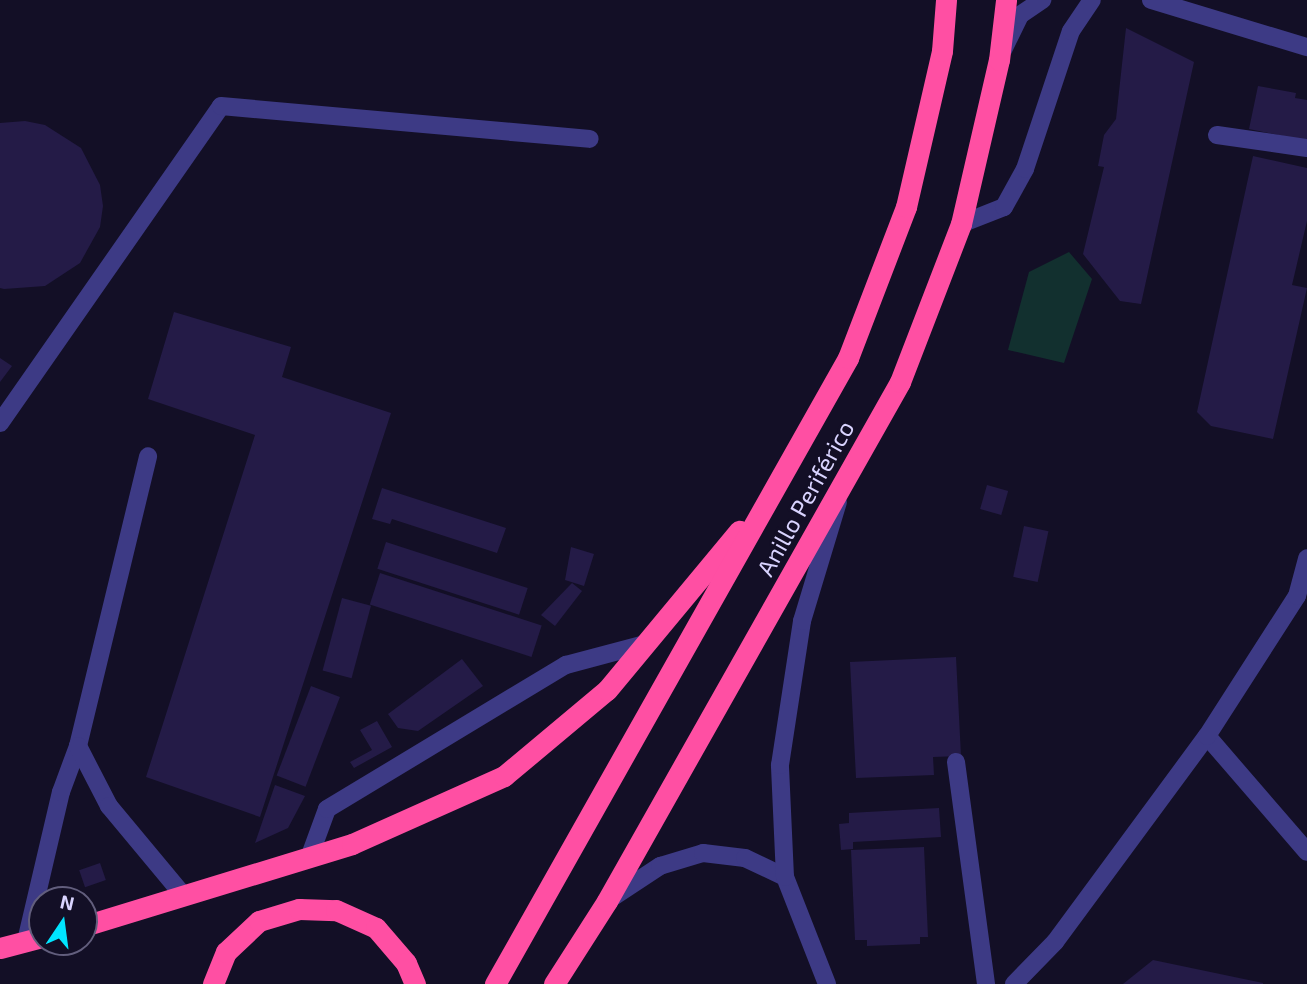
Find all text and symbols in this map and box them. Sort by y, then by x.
street label: Anillo Periférico [750,415,860,581]
north arrow [28,886,98,956]
text: N [58,889,77,915]

